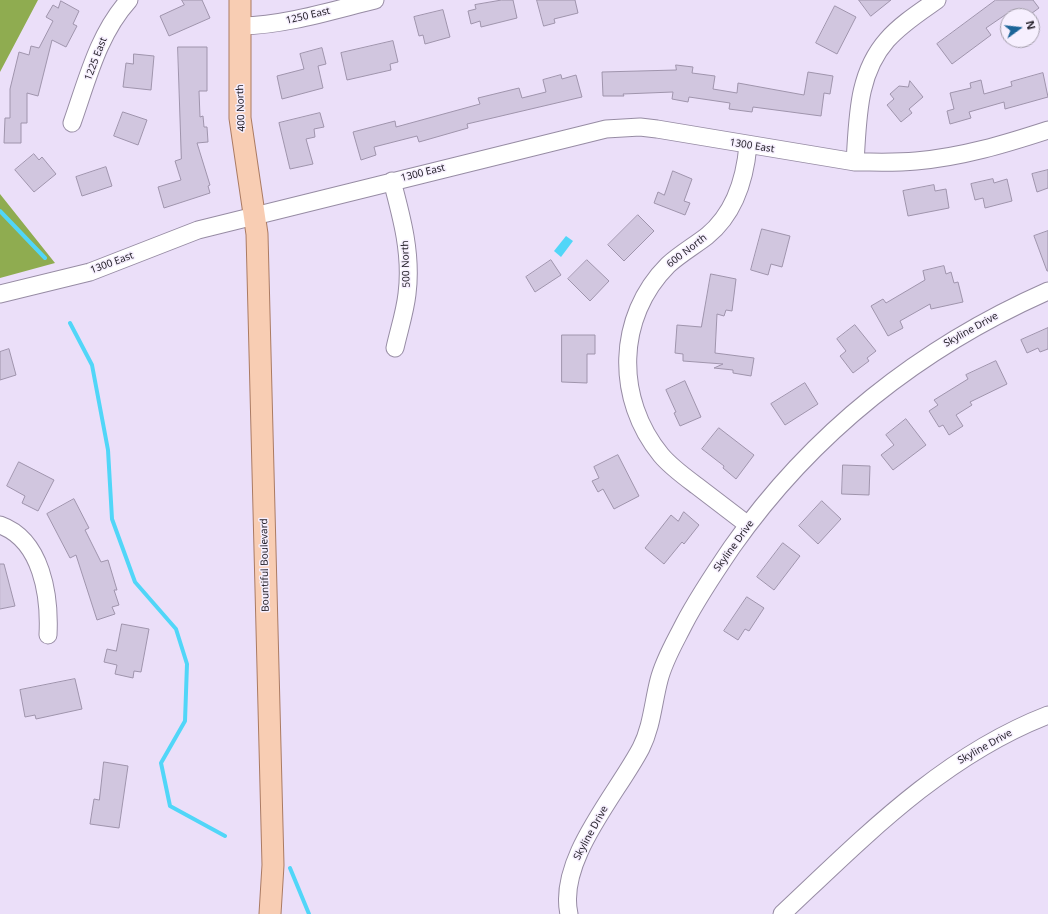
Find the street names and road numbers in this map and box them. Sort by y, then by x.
street label: 1250 East [285,5,331,27]
street label: 1225 East [82,36,110,82]
street label: 400 North [234,84,248,132]
street label: 1300 East [729,137,775,155]
street label: 1300 East [400,162,446,184]
street label: 600 North [665,232,709,270]
street label: 500 North [399,240,413,288]
street label: 1300 East [89,250,135,276]
street label: Skyline Drive [942,310,1000,350]
street label: Bountiful Boulevard [258,518,272,612]
street label: Skyline Drive [711,518,757,574]
street label: Skyline Drive [956,727,1014,767]
street label: Skyline Drive [571,804,611,862]

